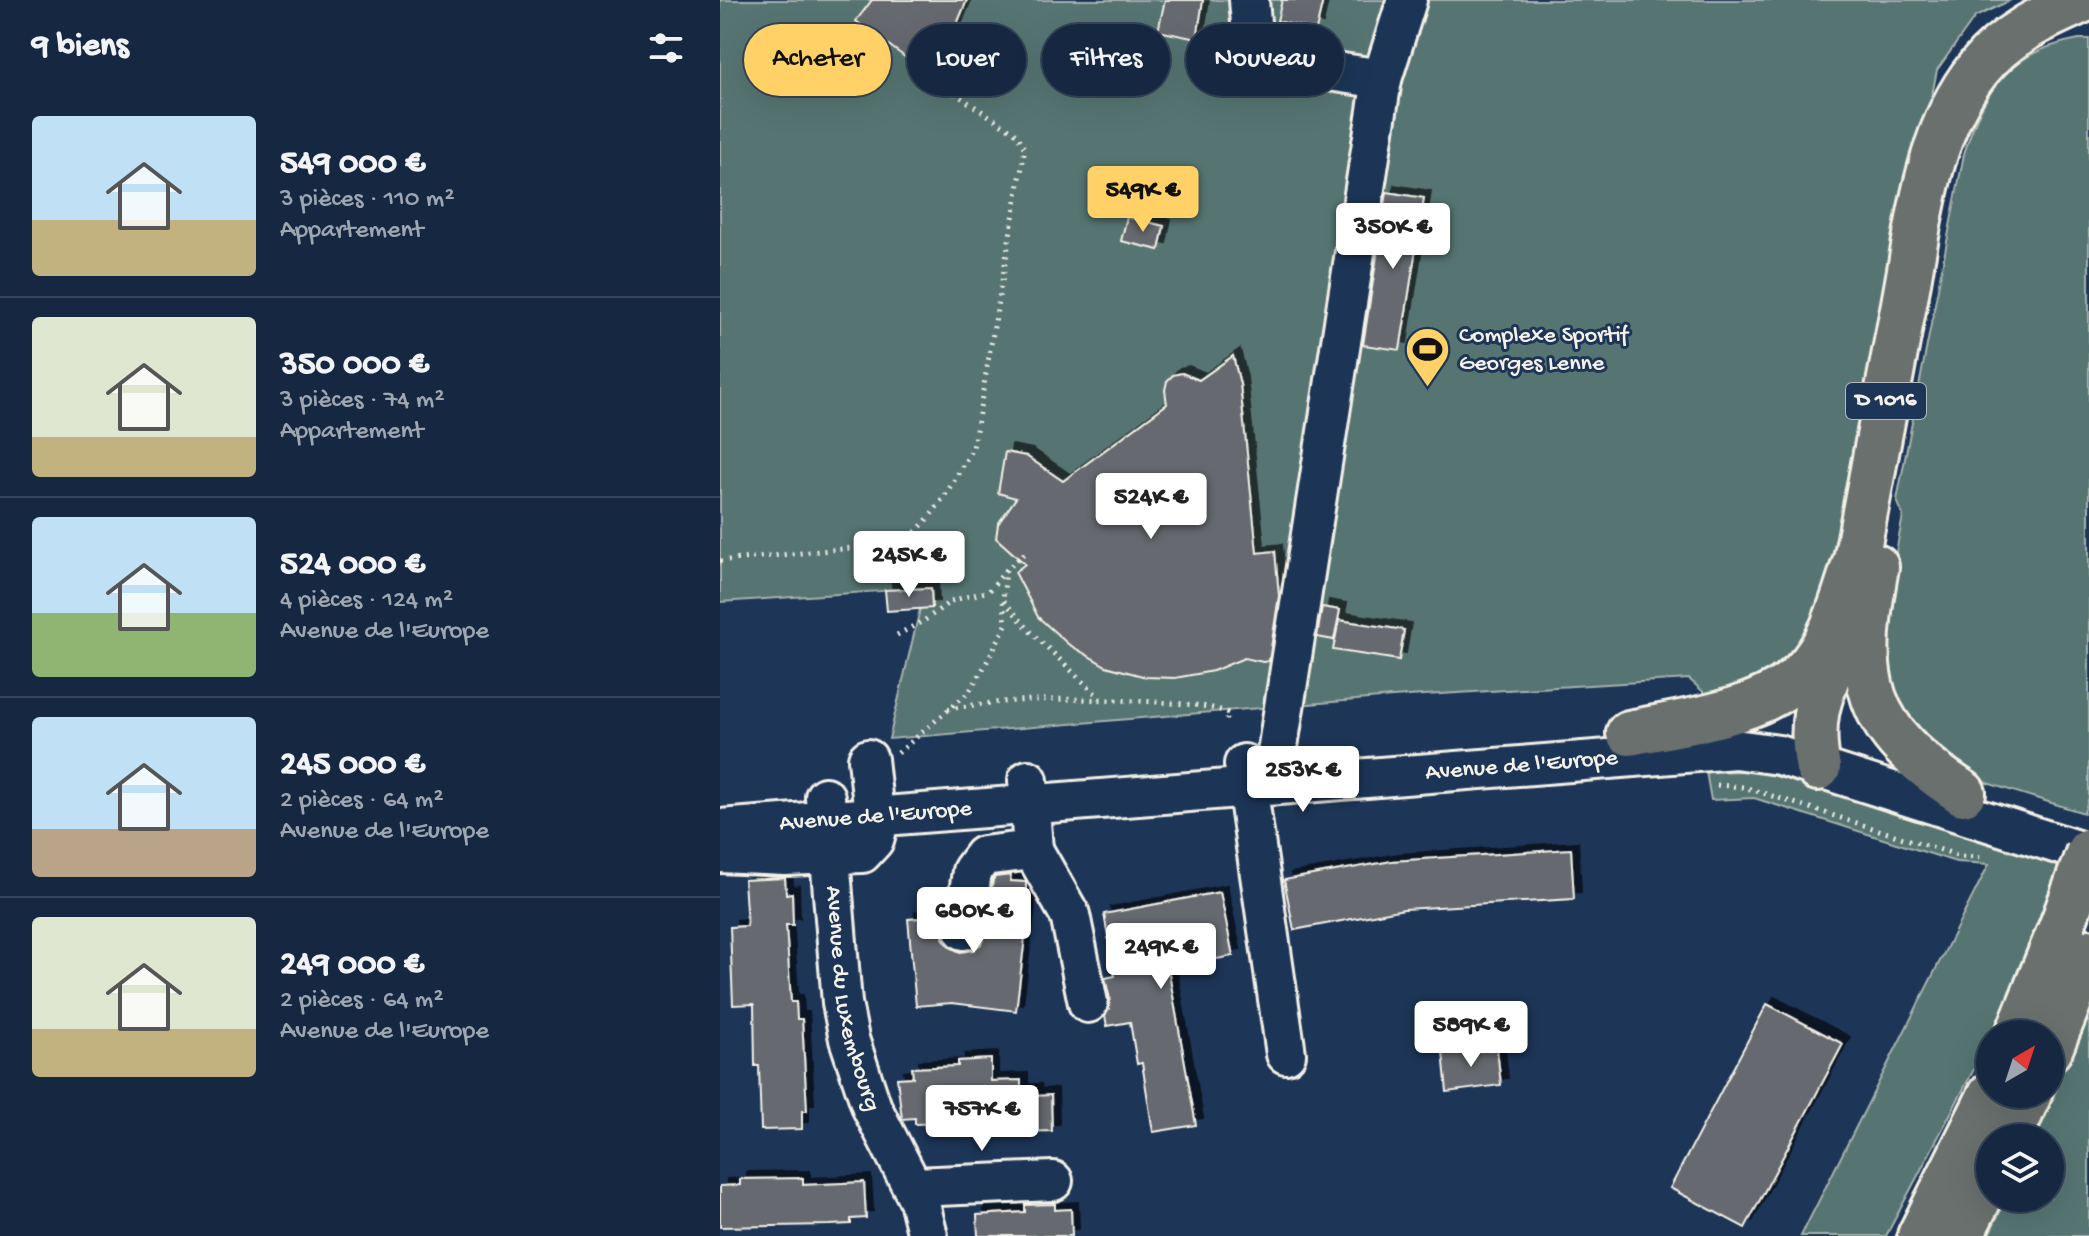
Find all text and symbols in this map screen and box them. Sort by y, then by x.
chip: Acheter [744,24,891,96]
chip: Louer [907,24,1026,96]
chip: Filtres [1042,24,1170,96]
chip: Nouveau [1186,24,1344,96]
icon: filters [644,26,688,70]
text: 9 biens [32,28,129,68]
text: 549 000 € [280,145,425,185]
icon: home [96,148,192,244]
pin: 549K € [1078,166,1208,234]
text: 549K € [1106,176,1180,207]
text: 3 pièces · 110 m² [280,185,454,216]
pin: 350K € [1328,203,1458,271]
text: 350K € [1354,213,1432,244]
text: Appartement [280,216,423,247]
place label: Complexe Sportif Georges Lenne [1459,322,1630,379]
sports icon: Complexe Sportif Georges Lenne [1404,326,1452,389]
text: 350 000 € [280,346,429,386]
icon: home [96,349,192,445]
road number: D 1016 [1846,383,1926,419]
text: 3 pièces · 74 m² [280,386,445,417]
text: Appartement [280,417,423,448]
pin: 524K € [1086,473,1216,541]
text: 524K € [1114,483,1188,514]
pin: 245K € [844,531,974,599]
text: 245K € [872,541,946,572]
text: 524 000 € [280,546,425,586]
icon: home [96,549,192,645]
text: 4 pièces · 124 m² [280,586,453,617]
text: Avenue de l'Europe [280,617,489,648]
street label: Avenue de l'Europe [1424,744,1619,788]
text: 245 000 € [280,746,425,786]
pin: 253K € [1238,746,1368,814]
icon: home [96,749,192,845]
text: 253K € [1265,756,1341,787]
text: 2 pièces · 64 m² [280,786,443,817]
street label: Avenue de l'Europe [778,795,973,839]
text: Avenue de l'Europe [280,817,489,848]
street label: Avenue du Luxembourg [818,885,887,1115]
pin: 680K € [909,887,1039,955]
text: 680K € [935,897,1013,928]
pin: 249K € [1096,923,1226,991]
text: 249K € [1124,933,1198,964]
text: 249 000 € [280,946,424,986]
icon: home [96,949,192,1045]
text: 2 pièces · 64 m² [280,986,443,1017]
pin: 589K € [1406,1001,1536,1069]
text: 589K € [1433,1011,1509,1042]
text: Avenue de l'Europe [280,1017,489,1048]
north arrow [1976,1020,2064,1108]
map controls [1976,1020,2064,1212]
pin: 757K € [917,1085,1047,1153]
text: 757K € [944,1095,1020,1126]
button: layers [1976,1124,2064,1212]

